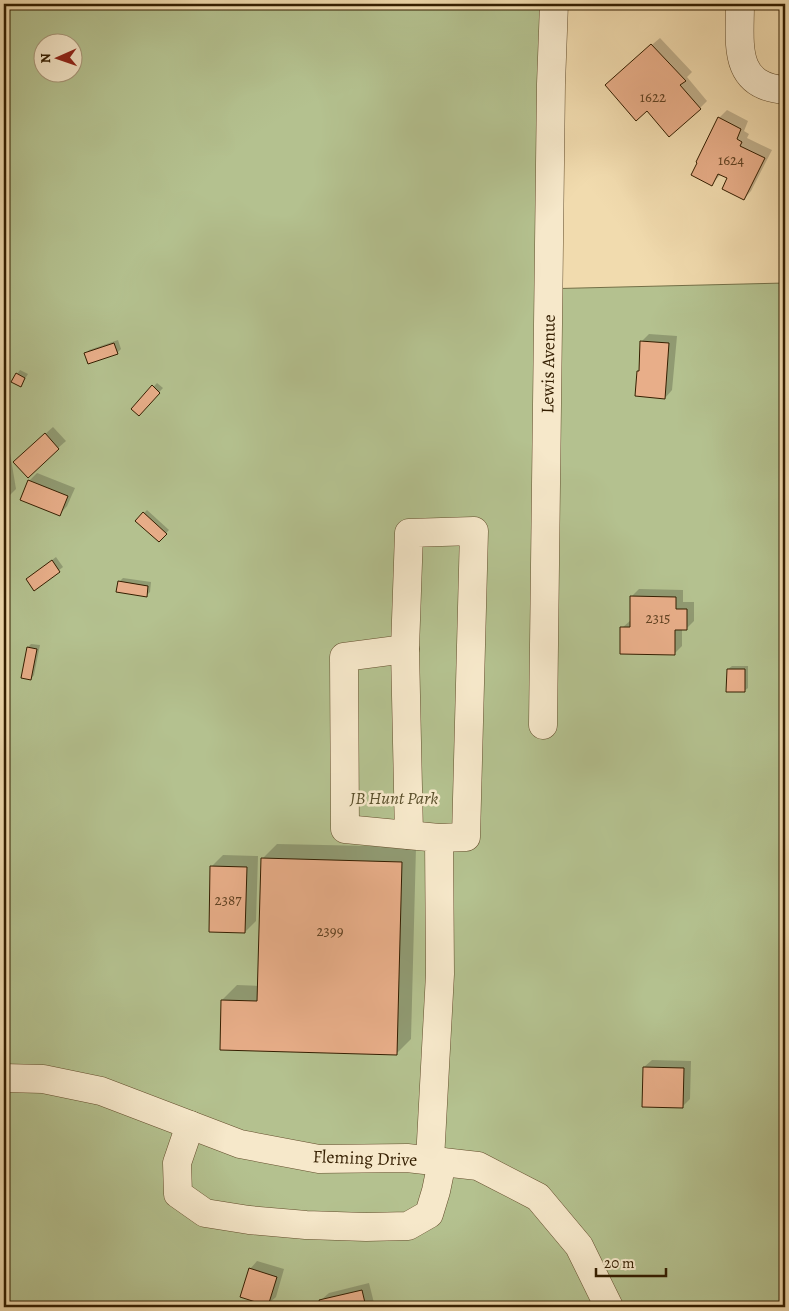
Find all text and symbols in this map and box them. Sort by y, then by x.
north arrow [32,32,82,82]
text: N [36,53,55,64]
house number: 1622 [640,87,666,107]
house number: 1624 [718,150,744,170]
street label: Lewis Avenue [535,314,561,414]
house number: 2315 [646,608,670,628]
park label: JB Hunt Park [349,786,438,810]
house number: 2387 [215,890,242,910]
house number: 2399 [316,921,344,941]
street label: Fleming Drive [312,1144,418,1172]
scale bar [596,1246,666,1278]
text: 20 m [604,1253,635,1273]

